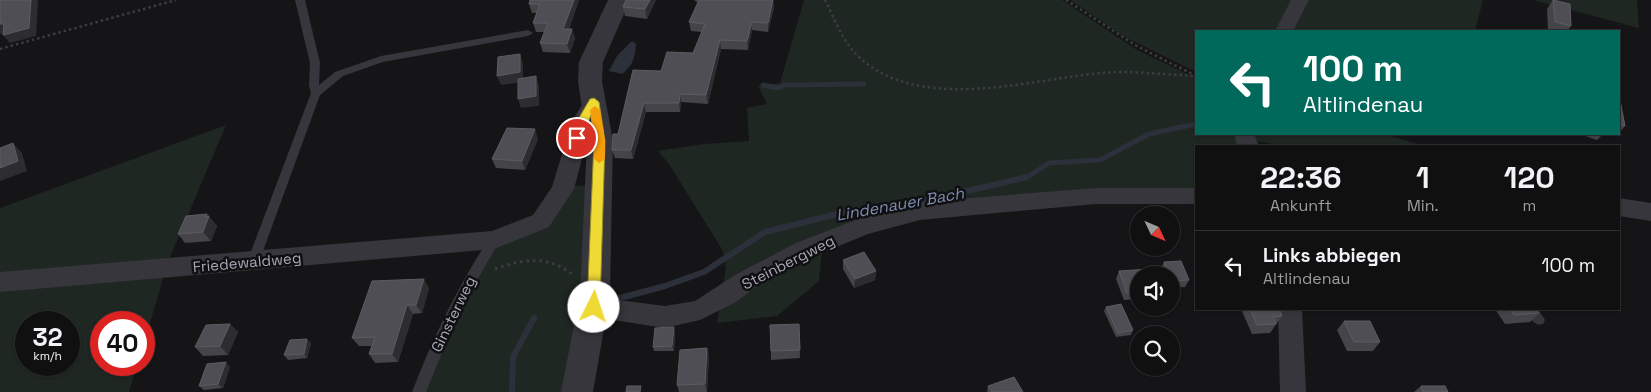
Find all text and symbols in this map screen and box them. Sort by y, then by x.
text: 100 m [1303,47,1403,91]
icon: left [1220,50,1285,115]
text: Altlindenau [1303,90,1423,118]
pin [556,117,598,159]
icon: arrive [563,124,591,152]
text: 22:36 [1260,158,1342,197]
text: 1 [1416,158,1430,197]
text: 120 [1504,158,1555,197]
water label: Lindenauer Bach [834,182,967,226]
text: Ankunft [1270,195,1332,216]
text: Min. [1407,195,1439,216]
text: m [1522,195,1536,216]
north arrow [1130,206,1180,256]
map controls [1130,206,1180,376]
street label: Steinbergweg [738,230,838,294]
text: Links abbiegen [1263,243,1401,268]
street label: Friedewaldweg [192,248,302,276]
icon: left [1220,252,1248,280]
text: 100 m [1541,253,1595,278]
button: sound [1130,266,1180,316]
text: Altlindenau [1263,268,1350,289]
street label: Ginsterweg [426,273,480,355]
position arrow [567,280,619,332]
speed limit sign: 40 [90,311,155,376]
text: 32 [32,321,63,353]
button: search [1130,326,1180,376]
text: km/h [33,348,62,364]

